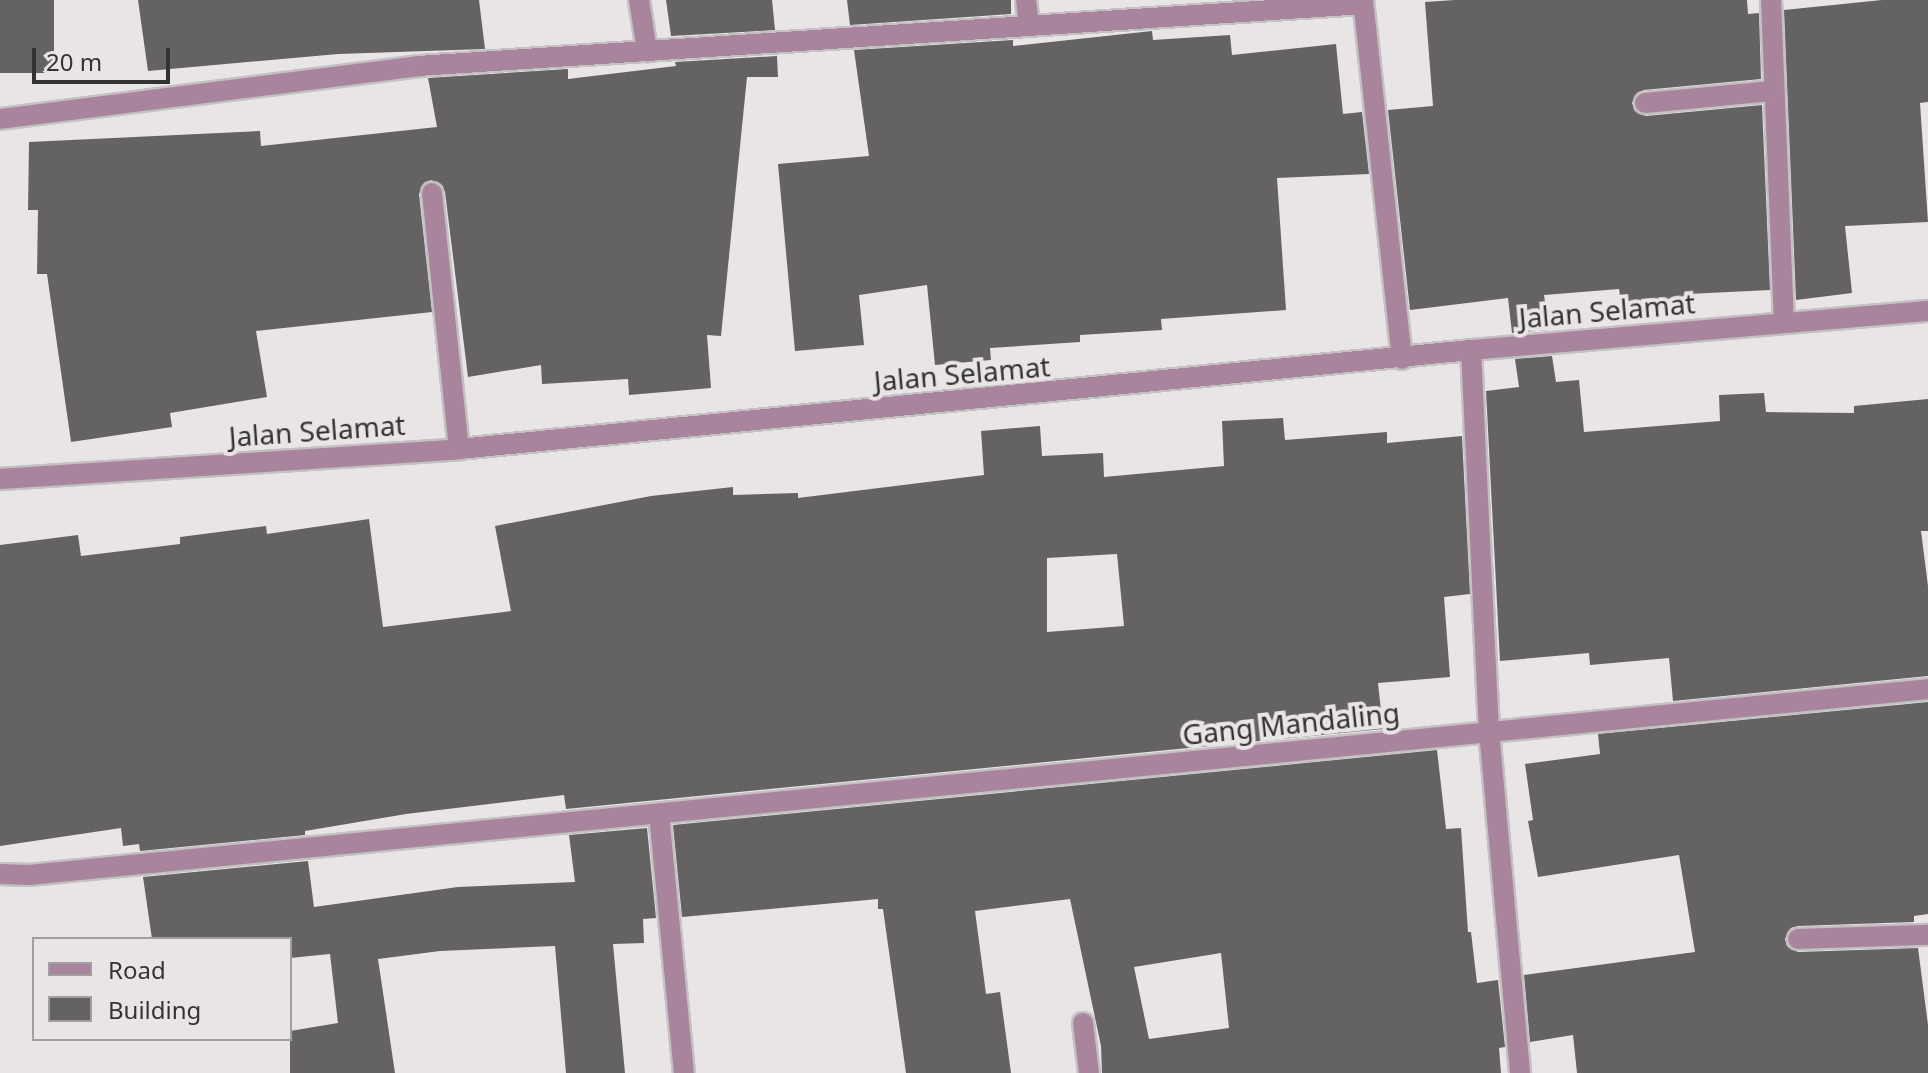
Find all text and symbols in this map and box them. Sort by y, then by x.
scale bar [36,32,174,82]
text: 20 m [46,45,102,78]
street label: Jalan Selamat [1517,286,1697,334]
street label: Jalan Selamat [872,349,1052,397]
street label: Jalan Selamat [228,407,406,453]
street label: Gang Mandaling [1181,695,1401,751]
legend [32,937,292,1041]
text: Road [108,953,166,986]
text: Building [108,993,201,1026]

